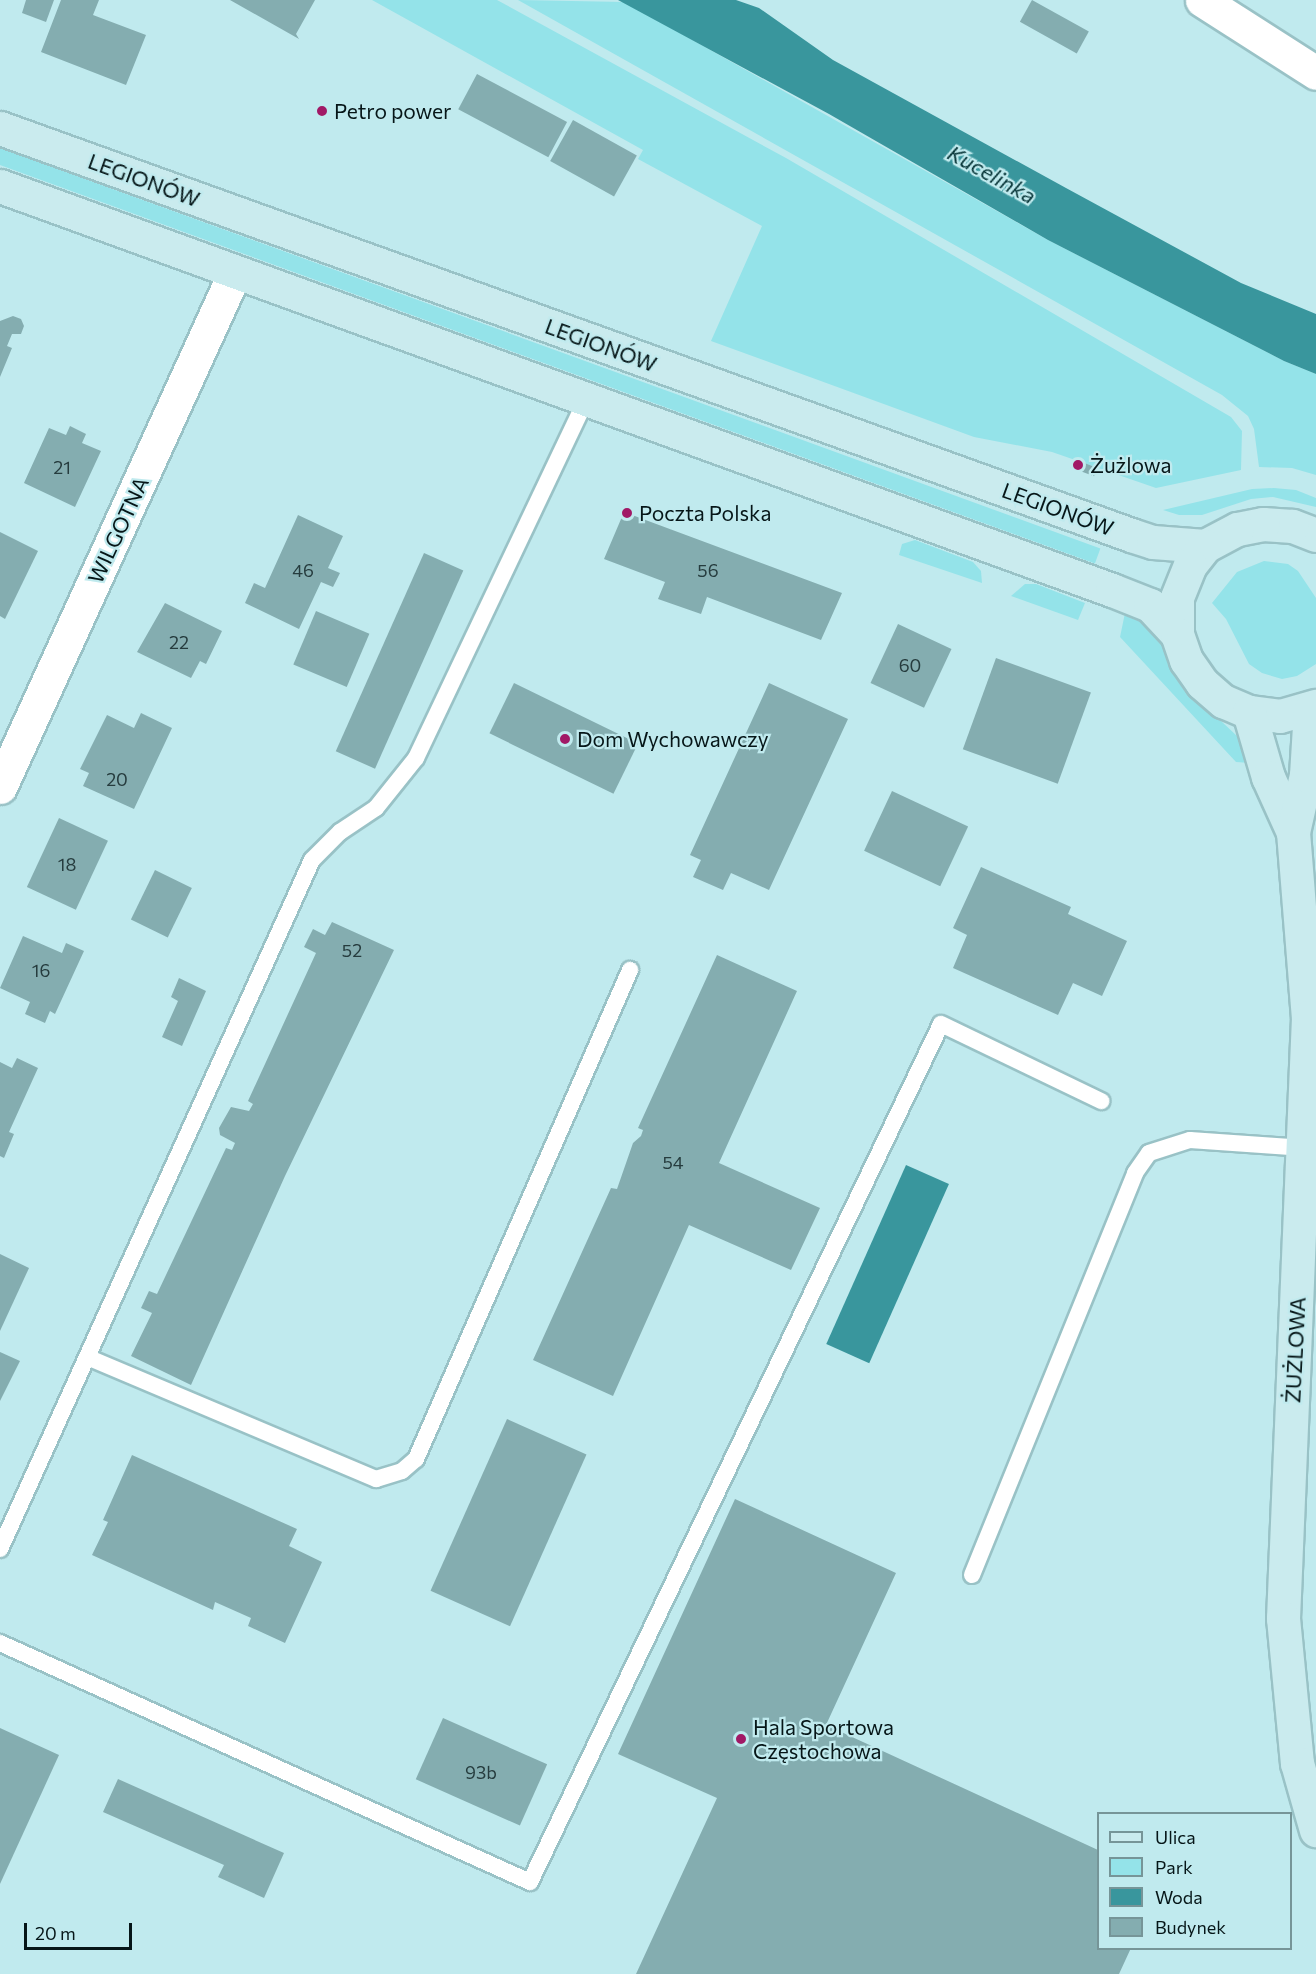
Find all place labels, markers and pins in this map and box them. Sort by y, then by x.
place label: Petro power [334,98,451,124]
marker: Petro power [315,104,329,118]
place label: Żużlowa [1090,452,1171,478]
marker: Żużlowa [1071,458,1085,472]
place label: Poczta Polska [639,500,771,526]
marker: Poczta Polska [620,506,634,520]
place label: Dom Wychowawczy [577,726,769,752]
marker: Dom Wychowawczy [558,732,572,746]
place label: Hala Sportowa Częstochowa [753,1714,894,1764]
marker: Hala Sportowa Częstochowa [734,1732,748,1746]

